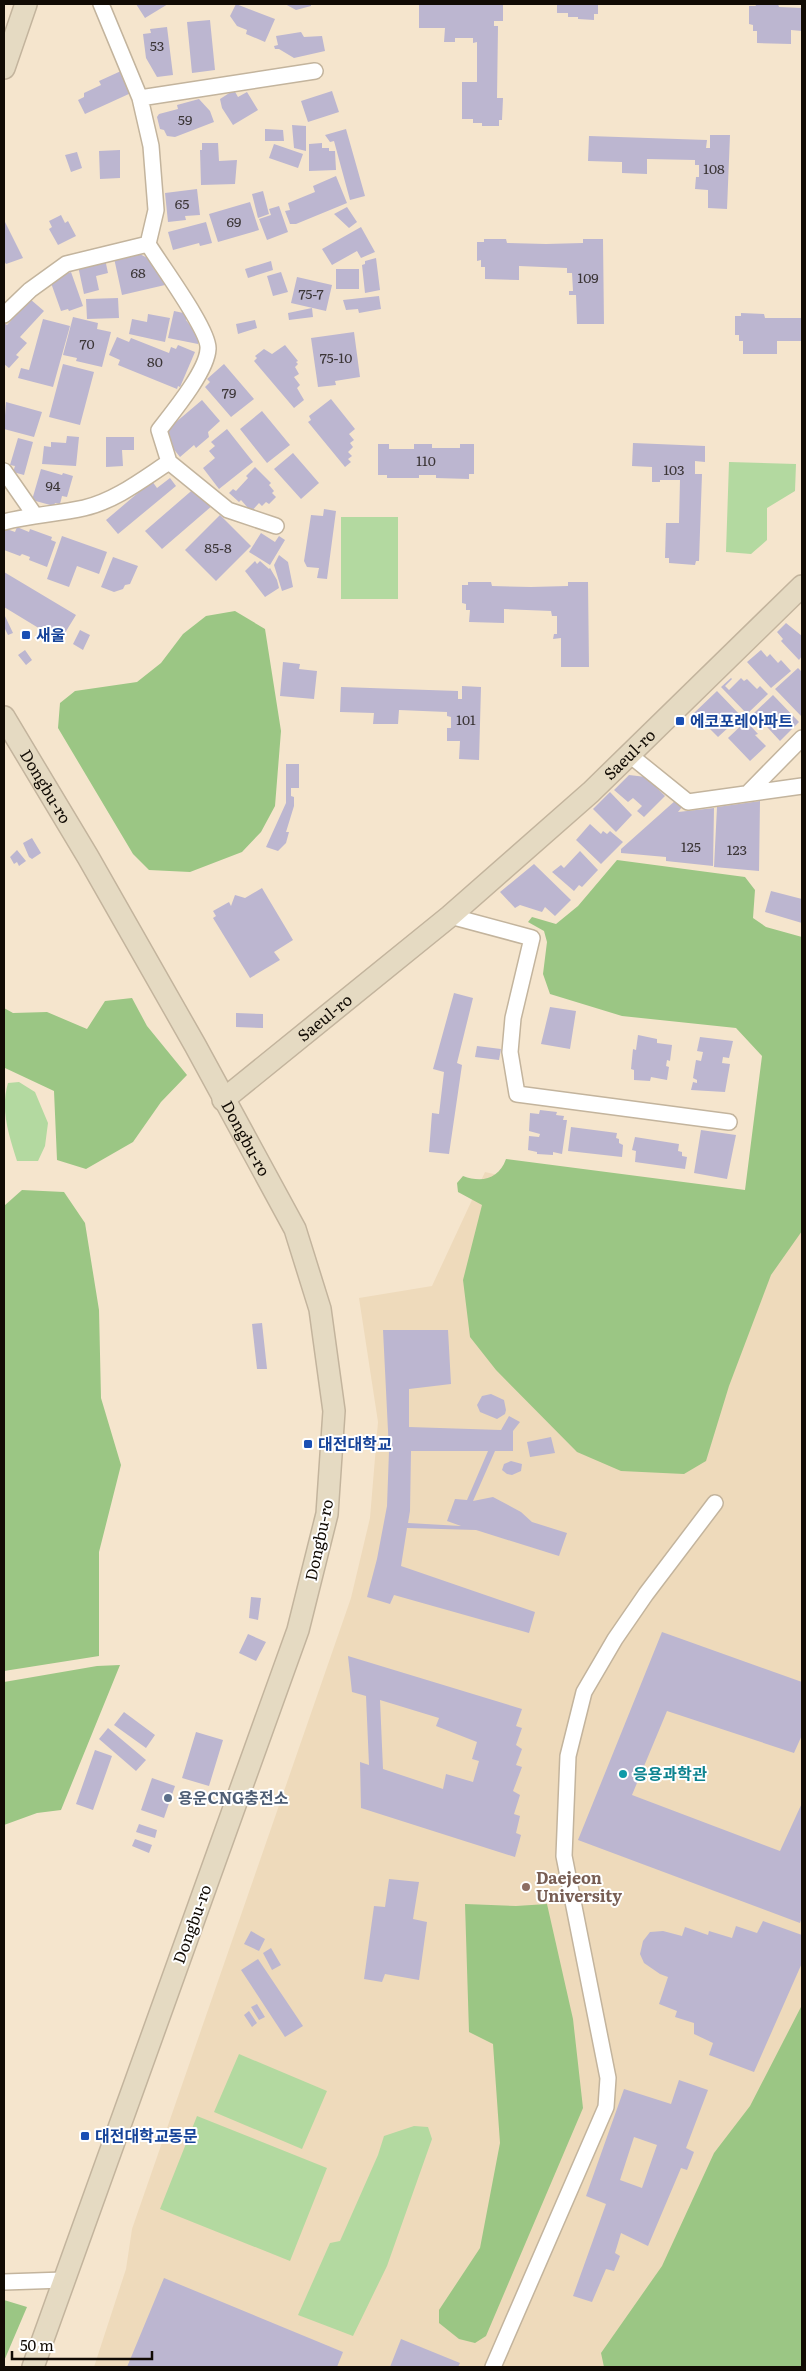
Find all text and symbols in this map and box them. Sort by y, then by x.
house number: 53 [150,35,164,55]
house number: 59 [178,109,192,129]
house number: 108 [703,158,725,178]
house number: 65 [175,193,189,213]
house number: 69 [227,211,241,231]
house number: 68 [130,262,146,282]
house number: 109 [577,267,599,287]
house number: 75-7 [298,283,324,303]
house number: 70 [79,333,95,353]
house number: 75-10 [320,347,352,367]
house number: 80 [147,351,163,371]
house number: 79 [222,382,236,402]
house number: 110 [416,450,436,470]
house number: 103 [663,459,685,479]
house number: 94 [45,475,61,495]
house number: 85-8 [204,537,232,557]
place label: 새울 [36,622,65,646]
marker: 새울 [20,629,32,641]
place label: 에코포레아파트 [690,708,793,732]
house number: 101 [456,709,476,729]
marker: 에코포레아파트 [674,715,686,727]
street label: Saeul-ro [598,723,660,785]
street label: Dongbu-ro [15,744,78,828]
house number: 125 [681,836,701,856]
house number: 123 [727,839,747,859]
street label: Saeul-ro [292,987,357,1046]
street label: Dongbu-ro [216,1096,277,1180]
place label: 대전대학교 [318,1431,392,1455]
marker: 대전대학교 [302,1438,314,1450]
street label: Dongbu-ro [298,1497,338,1583]
place label: 응용과학관 [633,1761,707,1785]
marker: 응용과학관 [617,1768,629,1780]
place label: 용운CNG충전소 [178,1785,289,1809]
marker: 용운CNG충전소 [162,1792,174,1804]
place label: Daejeon University [536,1865,622,1907]
street label: Dongbu-ro [166,1881,217,1967]
marker: Daejeon University [520,1881,532,1893]
place label: 대전대학교동문 [95,2123,198,2147]
marker: 대전대학교동문 [79,2130,91,2142]
scale bar [12,2328,152,2360]
text: 50 m [20,2333,54,2356]

